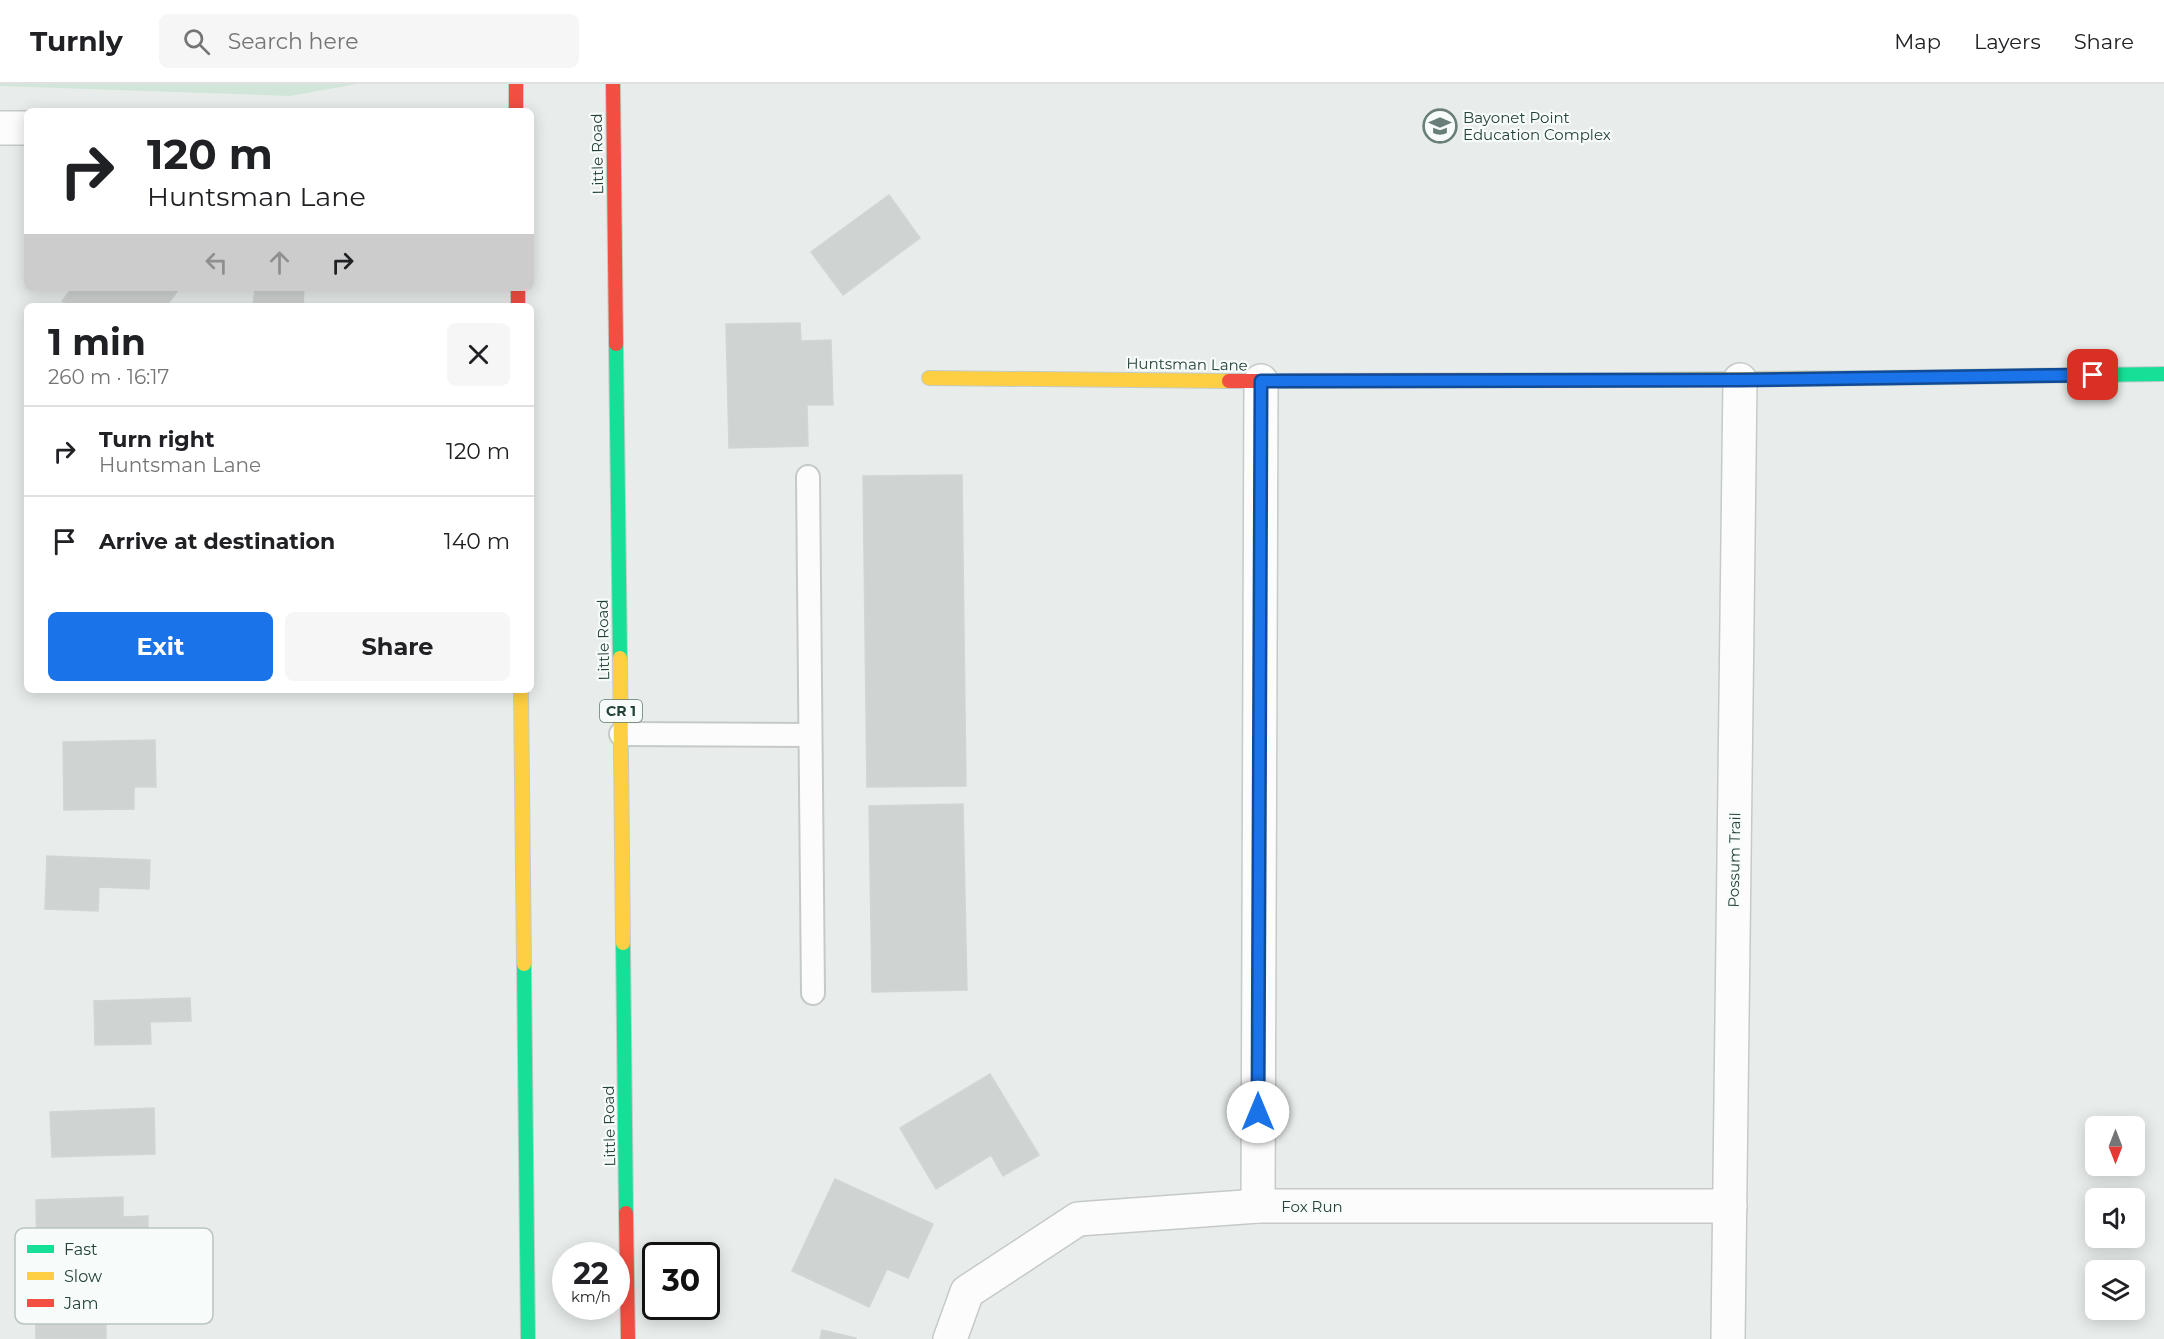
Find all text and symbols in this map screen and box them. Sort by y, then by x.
search box [159,14,579,68]
text: Turnly [30,24,123,58]
icon: search [180,25,213,58]
text: Search here [228,28,359,55]
text: Map [1894,29,1941,54]
text: Layers [1974,29,2041,54]
text: Share [2074,29,2134,54]
school or university icon: Bayonet Point Education Complex [1422,108,1458,144]
place label: Bayonet Point Education Complex [1463,108,1611,144]
street label: Little Road [587,113,607,195]
text: 120 m [147,128,273,180]
icon: right [48,132,126,210]
text: Huntsman Lane [147,180,366,213]
icon: left [200,246,233,279]
icon: ahead [263,246,296,279]
icon: right [326,246,359,279]
text: 1 min [48,320,146,364]
button: close [447,323,510,386]
pin [2067,349,2118,400]
street label: Huntsman Lane [1126,353,1248,375]
icon: arrive [2076,358,2109,391]
text: 260 m · 16:17 [48,365,169,389]
text: Turn right [99,426,214,453]
icon: right [48,435,81,468]
text: 120 m [446,438,510,465]
text: Huntsman Lane [99,453,261,477]
icon: arrive [48,525,81,558]
text: Arrive at destination [99,528,335,555]
text: 140 m [444,528,510,555]
street label: Little Road [593,599,613,681]
button: Exit [48,612,273,681]
button: Share [285,612,510,681]
road number: CR 1 [600,700,642,722]
street label: Possum Trail [1724,812,1744,908]
position arrow [1226,1080,1290,1144]
street label: Little Road [599,1085,619,1167]
north arrow [2085,1116,2145,1176]
map controls [2085,1116,2145,1320]
button: sound [2085,1188,2145,1248]
street label: Fox Run [1281,1197,1343,1216]
legend [15,1228,213,1324]
text: Fast [64,1240,98,1259]
speed limit sign: 30 [642,1242,720,1320]
text: 22 [573,1255,609,1292]
button: layers [2085,1260,2145,1320]
text: Slow [64,1267,102,1286]
text: km/h [571,1287,611,1306]
text: Jam [63,1294,98,1313]

